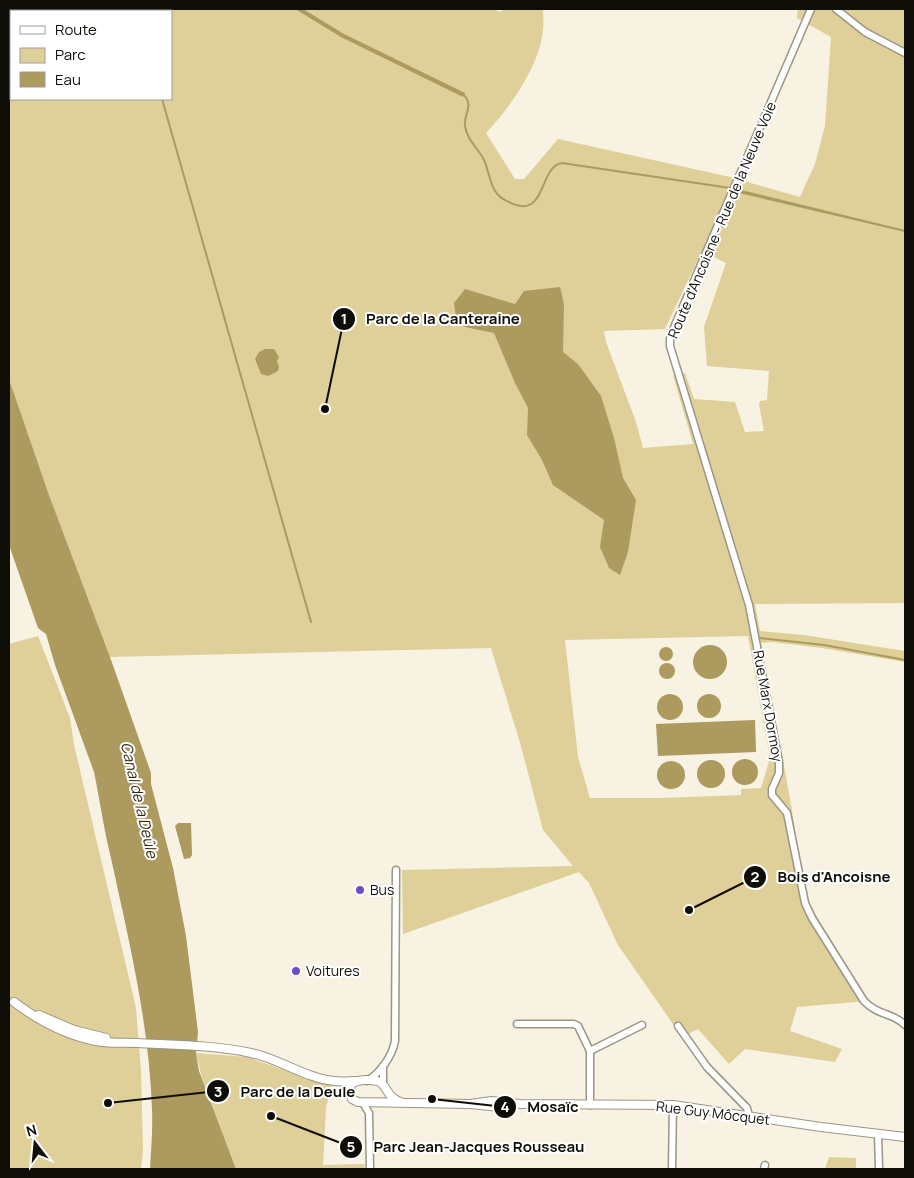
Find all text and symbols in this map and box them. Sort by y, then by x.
legend [10,10,172,100]
text: Route [55,19,97,40]
text: Parc [55,44,86,65]
text: Eau [55,69,81,90]
street label: Route d'Ancoisne - Rue de la Neuve Voie [663,99,780,341]
callout: Parc de la Canteraine [331,304,530,334]
text: 1 [341,308,347,329]
text: Parc de la Canteraine [366,308,520,329]
street label: Rue Marx Dormoy [749,649,788,764]
water label: Canal de la Deûle [116,740,163,861]
callout: Bois d'Ancoisne [743,862,901,892]
text: 2 [751,866,760,887]
text: Bois d'Ancoisne [777,866,891,887]
place label: Bus [370,880,394,899]
marker: Bus [354,884,366,896]
place label: Voitures [306,961,360,980]
marker: Voitures [290,965,302,977]
callout: Parc de la Deule [206,1076,366,1106]
text: 3 [214,1081,222,1102]
text: Parc de la Deule [241,1081,355,1102]
callout: Mosaïc [493,1092,589,1122]
text: 4 [500,1096,510,1117]
text: Mosaïc [527,1096,579,1117]
street label: Rue Guy Môcquet [655,1096,772,1129]
north arrow [10,1118,60,1168]
text: N [24,1120,39,1141]
callout: Parc Jean-Jacques Rousseau [339,1132,595,1162]
text: 5 [347,1136,356,1157]
text: Parc Jean-Jacques Rousseau [373,1136,585,1157]

